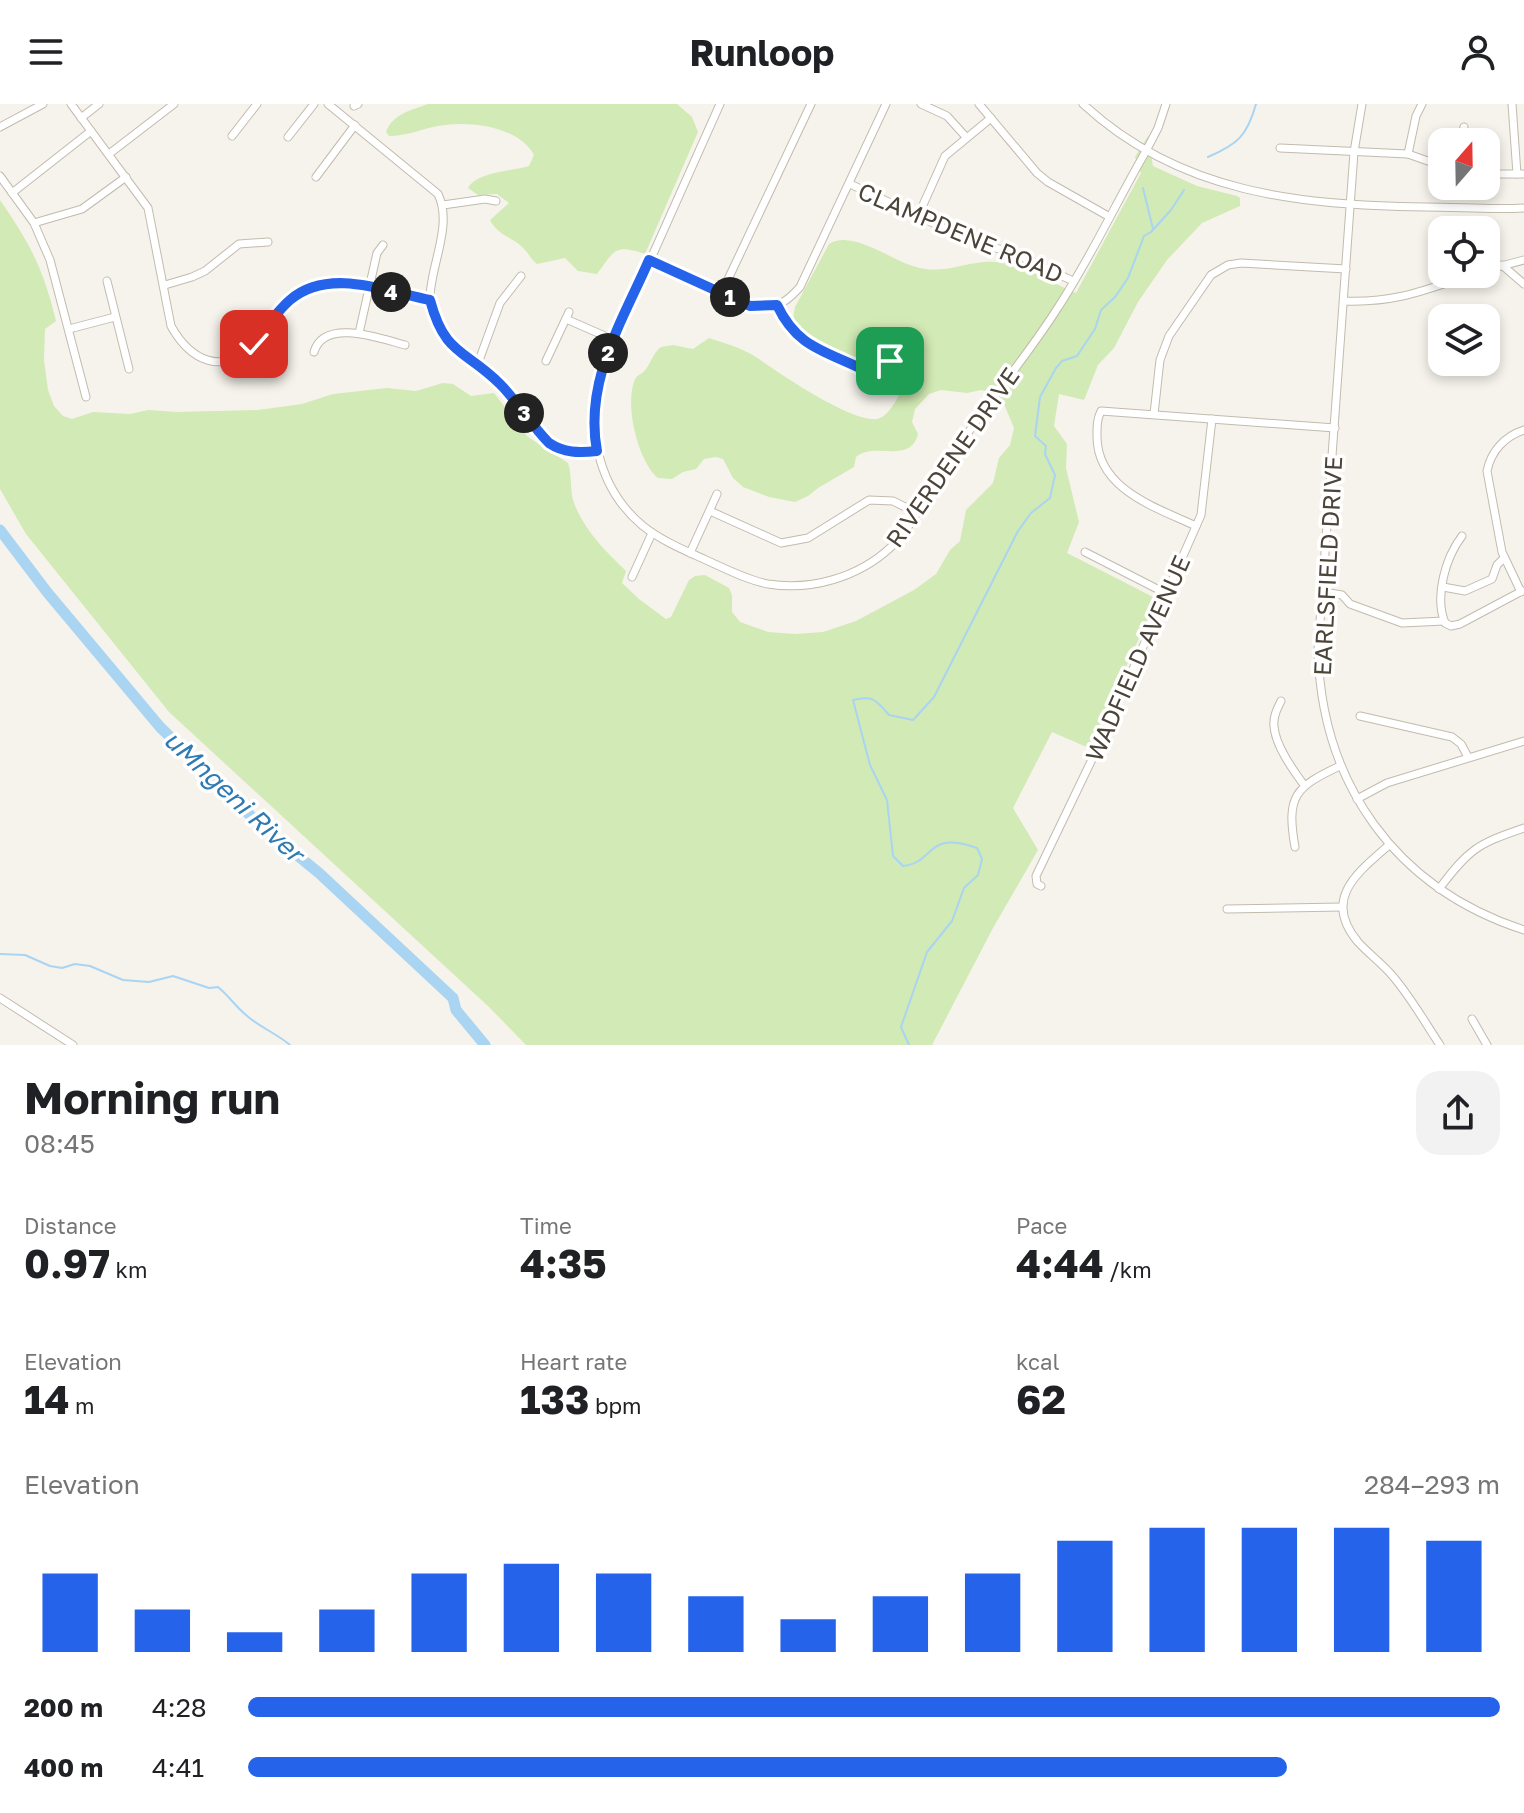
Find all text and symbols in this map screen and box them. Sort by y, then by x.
icon: menu [24,30,68,74]
icon: person [1456,30,1500,74]
text: Runloop [690,31,834,74]
north arrow [1428,128,1500,200]
map controls [1428,128,1500,376]
street label: CLAMPDENE ROAD [854,176,1068,288]
button: locate [1428,216,1500,288]
pin: 4 [371,272,411,312]
pin: 1 [710,277,750,317]
text: 4 [384,278,398,305]
text: 1 [724,283,736,310]
button: layers [1428,304,1500,376]
pin [220,310,288,378]
icon: check [232,322,276,366]
pin [856,327,924,395]
pin: 2 [588,333,628,373]
text: 2 [601,339,615,366]
icon: arrive [868,339,912,383]
street label: RIVERDENE DRIVE [879,362,1025,552]
pin: 3 [504,393,544,433]
text: 3 [517,399,531,426]
street label: EARLSFIELD DRIVE [1307,455,1347,677]
street label: WADFIELD AVENUE [1079,550,1195,766]
water label: uMngeni River [158,724,313,871]
text: Morning run [24,1071,280,1124]
button: share [1416,1071,1500,1155]
text: 08:45 [24,1128,95,1159]
text: Distance [24,1212,116,1239]
text: Time [520,1212,572,1239]
text: Pace [1016,1212,1067,1239]
text: 0.97 [24,1239,110,1287]
text: 4:35 [520,1239,607,1287]
text: 4:44 [1016,1239,1104,1287]
text: km [110,1256,147,1283]
text: /km [1104,1256,1152,1283]
text: Elevation [24,1348,122,1375]
text: Heart rate [520,1348,627,1375]
text: kcal [1016,1348,1059,1375]
text: 14 [24,1375,70,1423]
text: 133 [520,1375,589,1423]
text: 62 [1016,1375,1066,1423]
text: m [70,1392,95,1419]
text: bpm [589,1392,641,1419]
text: Elevation [24,1469,140,1500]
text: 284–293 m [1364,1469,1500,1500]
text: 200 m [24,1692,103,1723]
text: 4:28 [152,1692,207,1723]
text: 400 m [24,1752,103,1783]
text: 4:41 [152,1752,204,1783]

